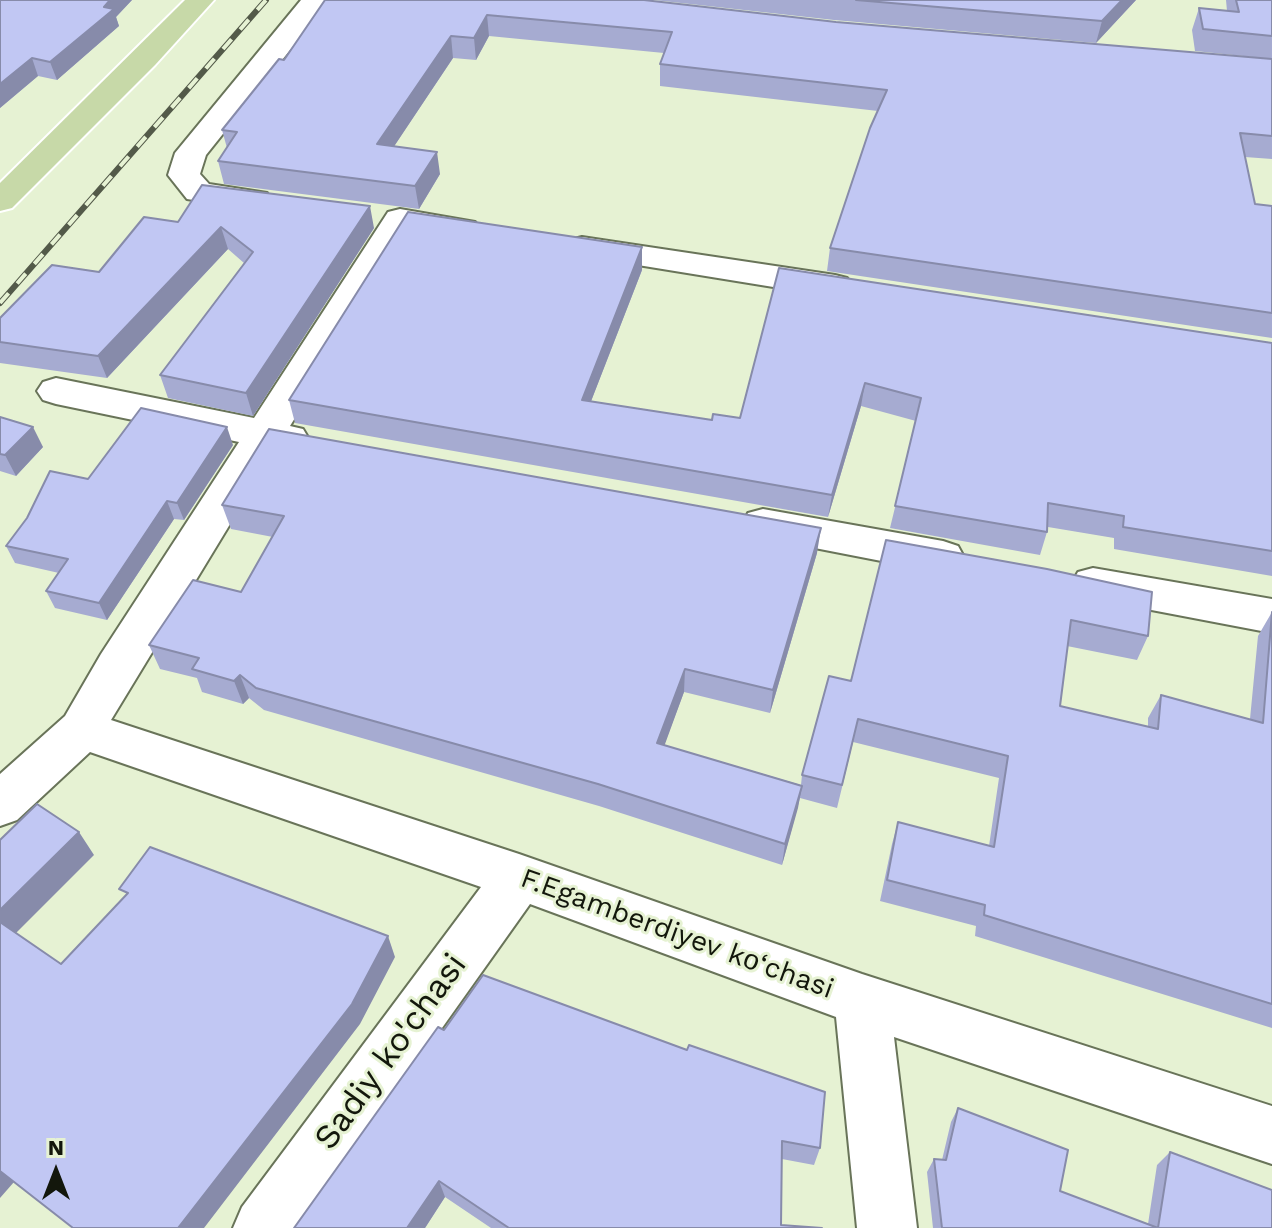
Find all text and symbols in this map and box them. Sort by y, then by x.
street label: F.Egamberdiyev kо‘chasi [516,862,838,1006]
street label: Sadiy ko'chasi [306,946,476,1158]
north arrow [16,1132,96,1212]
text: N [48,1135,64,1160]

